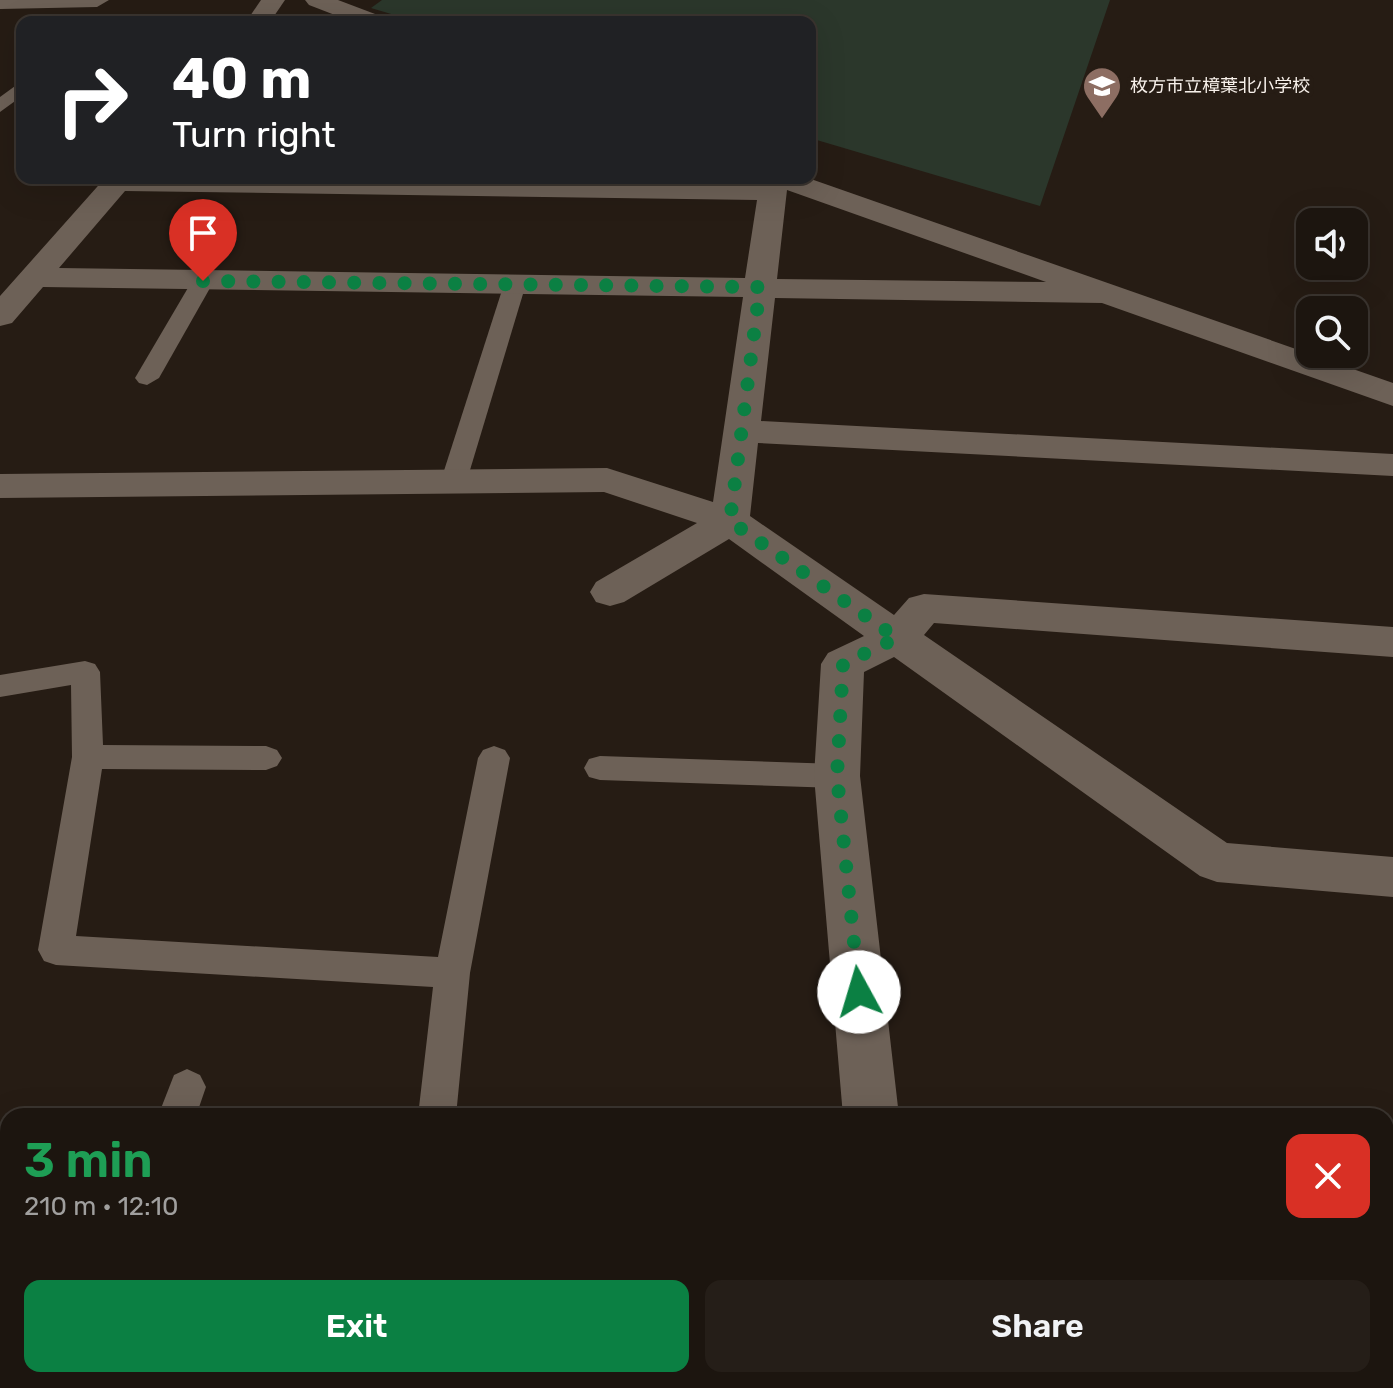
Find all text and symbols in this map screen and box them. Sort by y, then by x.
text: 40 m [172,46,312,112]
icon: right [40,48,144,152]
school or university icon: 枚方市立樟葉北小学校 [1081,65,1123,120]
place label: 枚方市立樟葉北小学校 [1130,75,1310,97]
text: Turn right [172,113,336,156]
pin [169,199,237,281]
map controls [1296,208,1368,368]
button: sound [1296,208,1368,280]
icon: arrive [181,211,225,255]
button: search [1296,296,1368,368]
position arrow [817,950,901,1034]
text: 3 min [24,1132,153,1189]
button: close [1286,1134,1370,1218]
text: 210 m · 12:10 [24,1191,178,1222]
button: Exit [24,1280,689,1372]
button: Share [705,1280,1370,1372]

